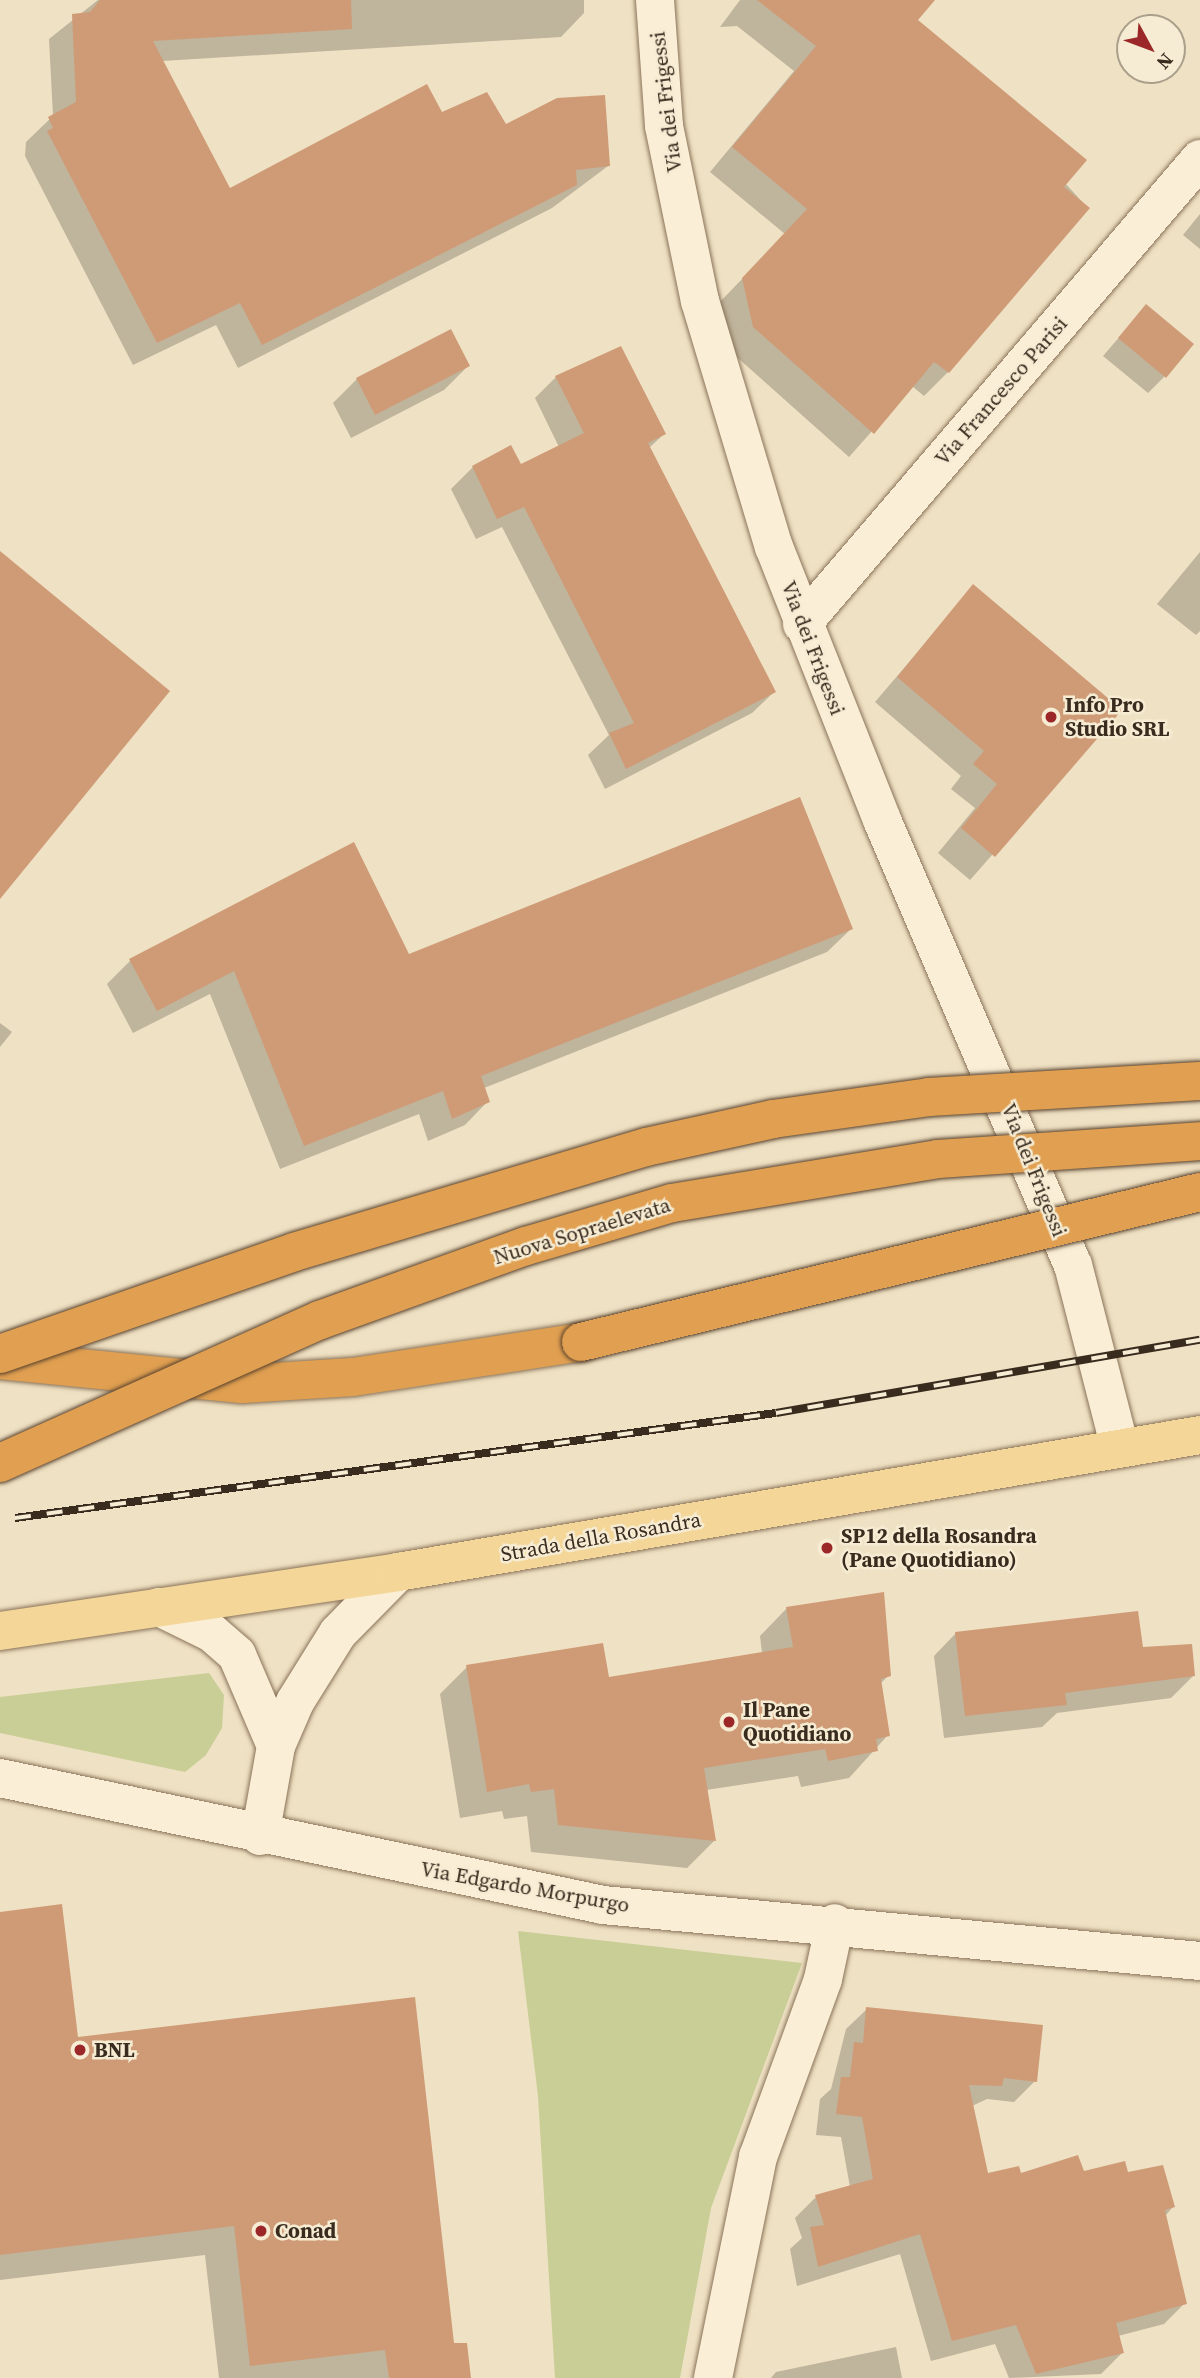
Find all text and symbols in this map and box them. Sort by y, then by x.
north arrow [1116,14,1186,84]
street label: Via dei Frigessi [645,30,687,174]
text: N [1151,48,1180,75]
street label: Via Francesco Parisi [929,311,1073,471]
street label: Via dei Frigessi [776,577,850,719]
place label: Info Pro Studio SRL [1065,692,1169,742]
marker: Info Pro Studio SRL [1043,709,1059,725]
street label: Via dei Frigessi [996,1100,1072,1240]
street label: Nuova Sopraelevata [490,1192,674,1270]
street label: Strada della Rosandra [499,1507,703,1567]
place label: SP12 della Rosandra (Pane Quotidiano) [841,1523,1037,1573]
marker: SP12 della Rosandra (Pane Quotidiano) [819,1540,835,1556]
place label: Il Pane Quotidiano [743,1697,851,1747]
marker: Il Pane Quotidiano [721,1714,737,1730]
street label: Via Edgardo Morpurgo [418,1856,632,1918]
place label: BNL [94,2037,135,2063]
marker: BNL [72,2042,88,2058]
place label: Conad [275,2218,336,2244]
marker: Conad [253,2223,269,2239]

